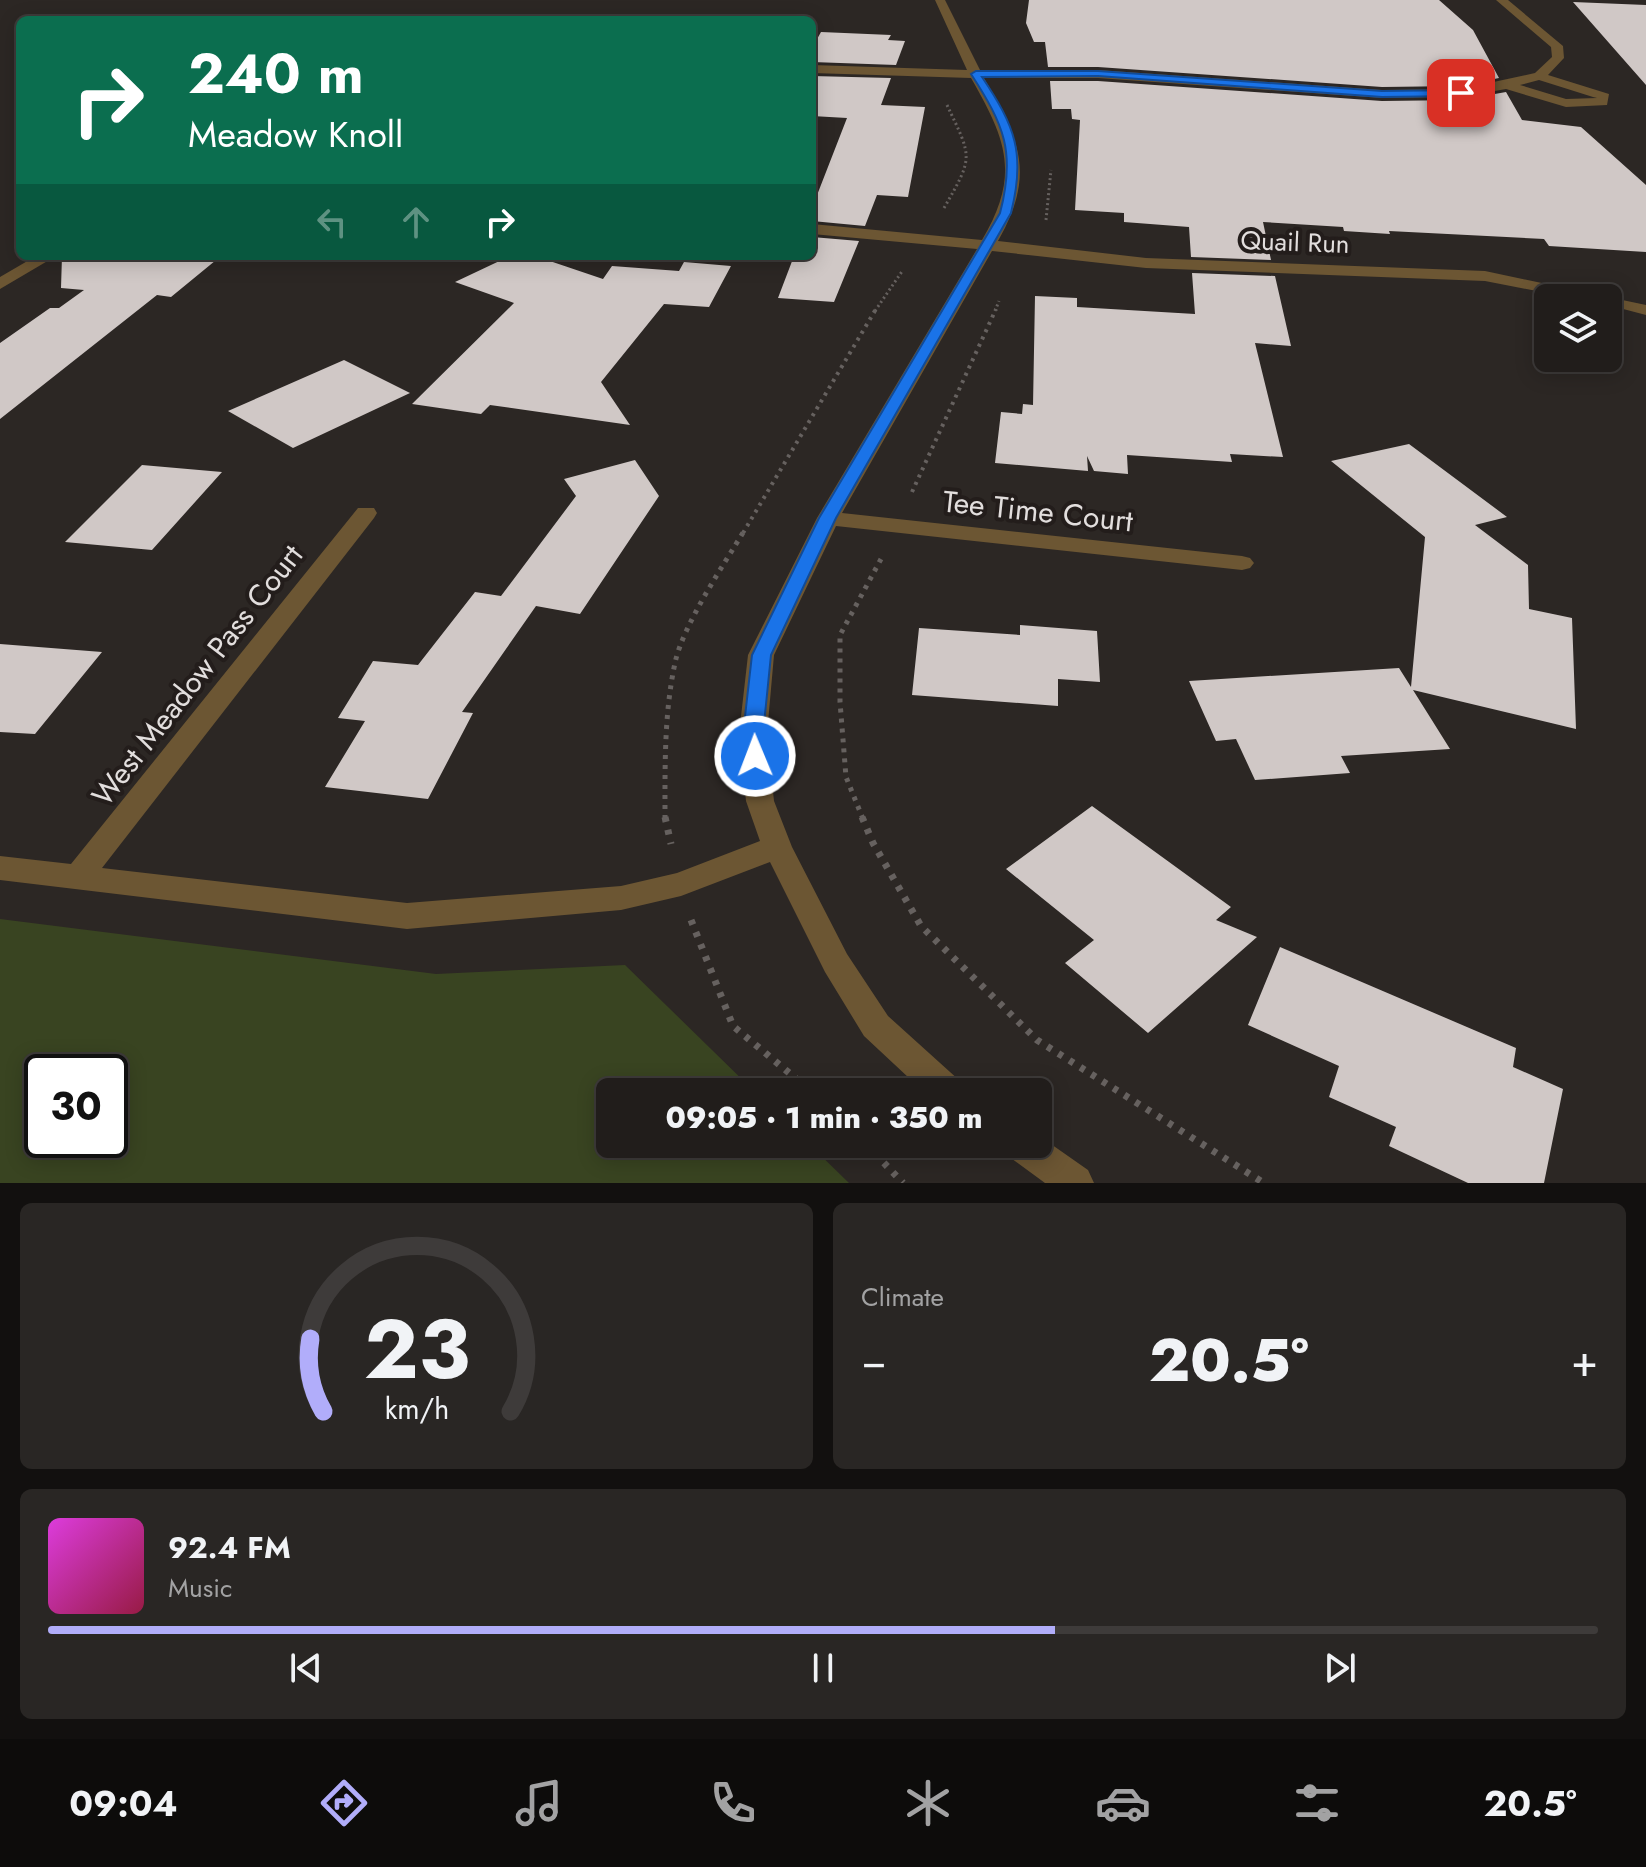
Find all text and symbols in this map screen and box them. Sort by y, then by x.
text: 240 m [188,33,364,114]
icon: right [56,48,160,152]
pin [1427,59,1495,127]
icon: arrive [1439,71,1483,115]
text: Meadow Knoll [188,108,403,160]
icon: left [310,200,354,244]
icon: ahead [394,200,438,244]
icon: right [478,200,522,244]
street label: Quail Run [1240,221,1350,263]
map controls [1534,284,1622,372]
button: layers [1534,284,1622,372]
street label: Tee Time Court [941,480,1136,542]
street label: West Meadow Pass Court [81,535,313,815]
position arrow [713,714,797,798]
speed limit sign: 30 [24,1054,128,1158]
text: 09:05 · 1 min · 350 m [665,1096,983,1139]
text: Climate [861,1278,944,1316]
text: 23 [363,1289,470,1409]
text: 20.5° [1149,1317,1309,1404]
text: − [861,1329,887,1393]
text: + [1571,1329,1598,1393]
text: km/h [384,1388,449,1430]
text: 92.4 FM [168,1526,291,1569]
text: Music [168,1569,232,1607]
icon: previous [284,1646,328,1690]
icon: pause [801,1646,845,1690]
icon: next [1318,1646,1362,1690]
icon: directions [316,1775,372,1831]
icon: music [511,1775,567,1831]
icon: phone [705,1775,761,1831]
icon: climate [900,1775,956,1831]
icon: car [1095,1775,1151,1831]
icon: filters [1289,1775,1345,1831]
text: 09:04 [69,1777,178,1829]
text: 20.5° [1484,1777,1577,1829]

